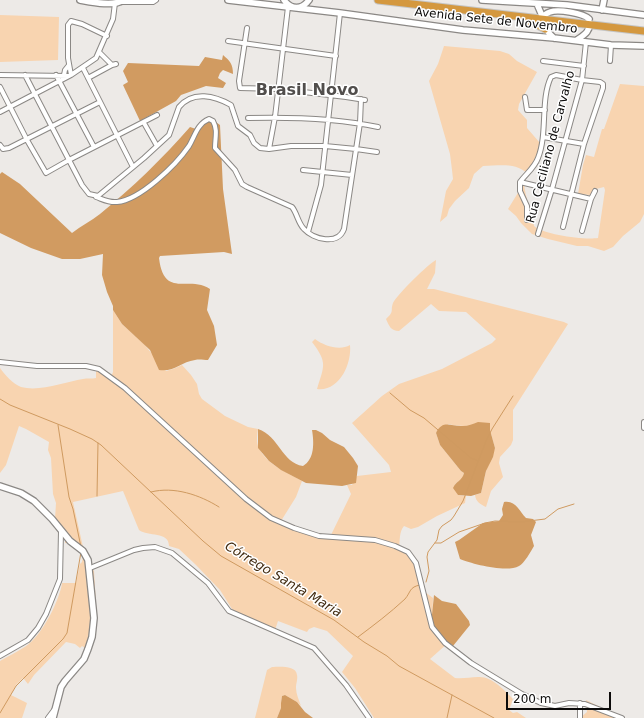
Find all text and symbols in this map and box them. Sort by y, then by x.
street label: Avenida Sete de Novembro [414,5,578,37]
street label: Rua Ceciliano de Carvalho [524,69,578,225]
district label: Brasil Novo [256,81,358,101]
water label: Córrego Santa Maria [222,539,344,621]
scale bar [508,684,613,710]
text: 200 m [513,692,551,706]

